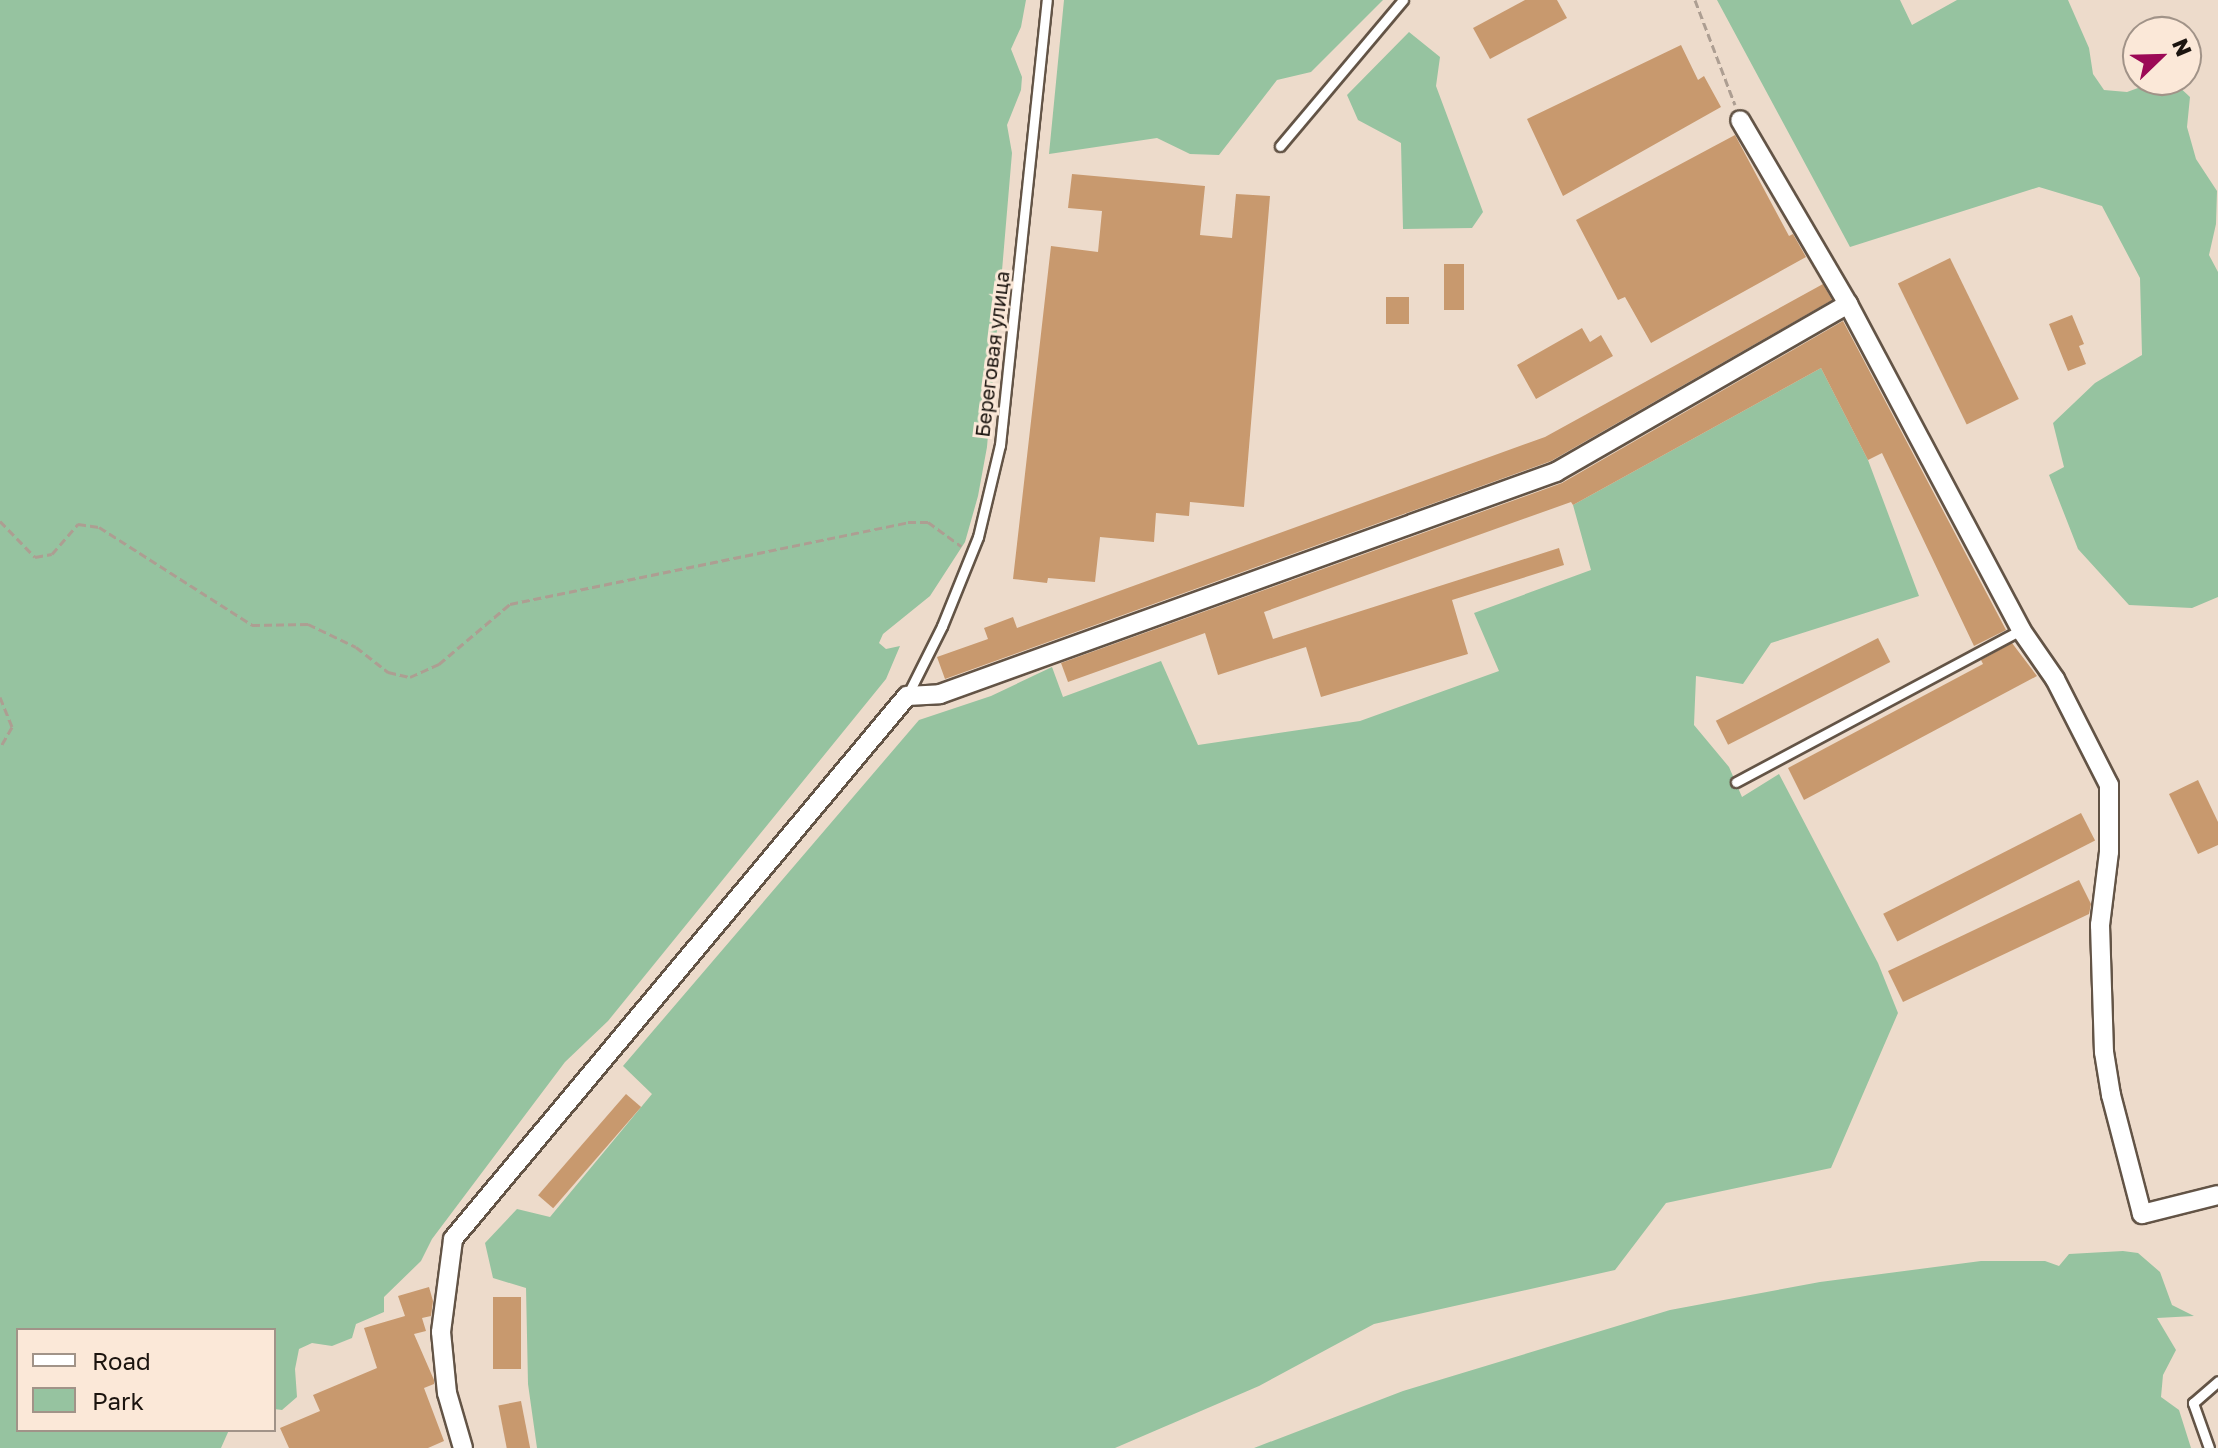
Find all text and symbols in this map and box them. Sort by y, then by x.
north arrow [2122,16,2202,96]
text: N [2167,34,2198,60]
street label: Береговая улица [970,269,1014,439]
legend [16,1328,276,1432]
text: Road [92,1346,151,1375]
text: Park [92,1386,144,1415]

